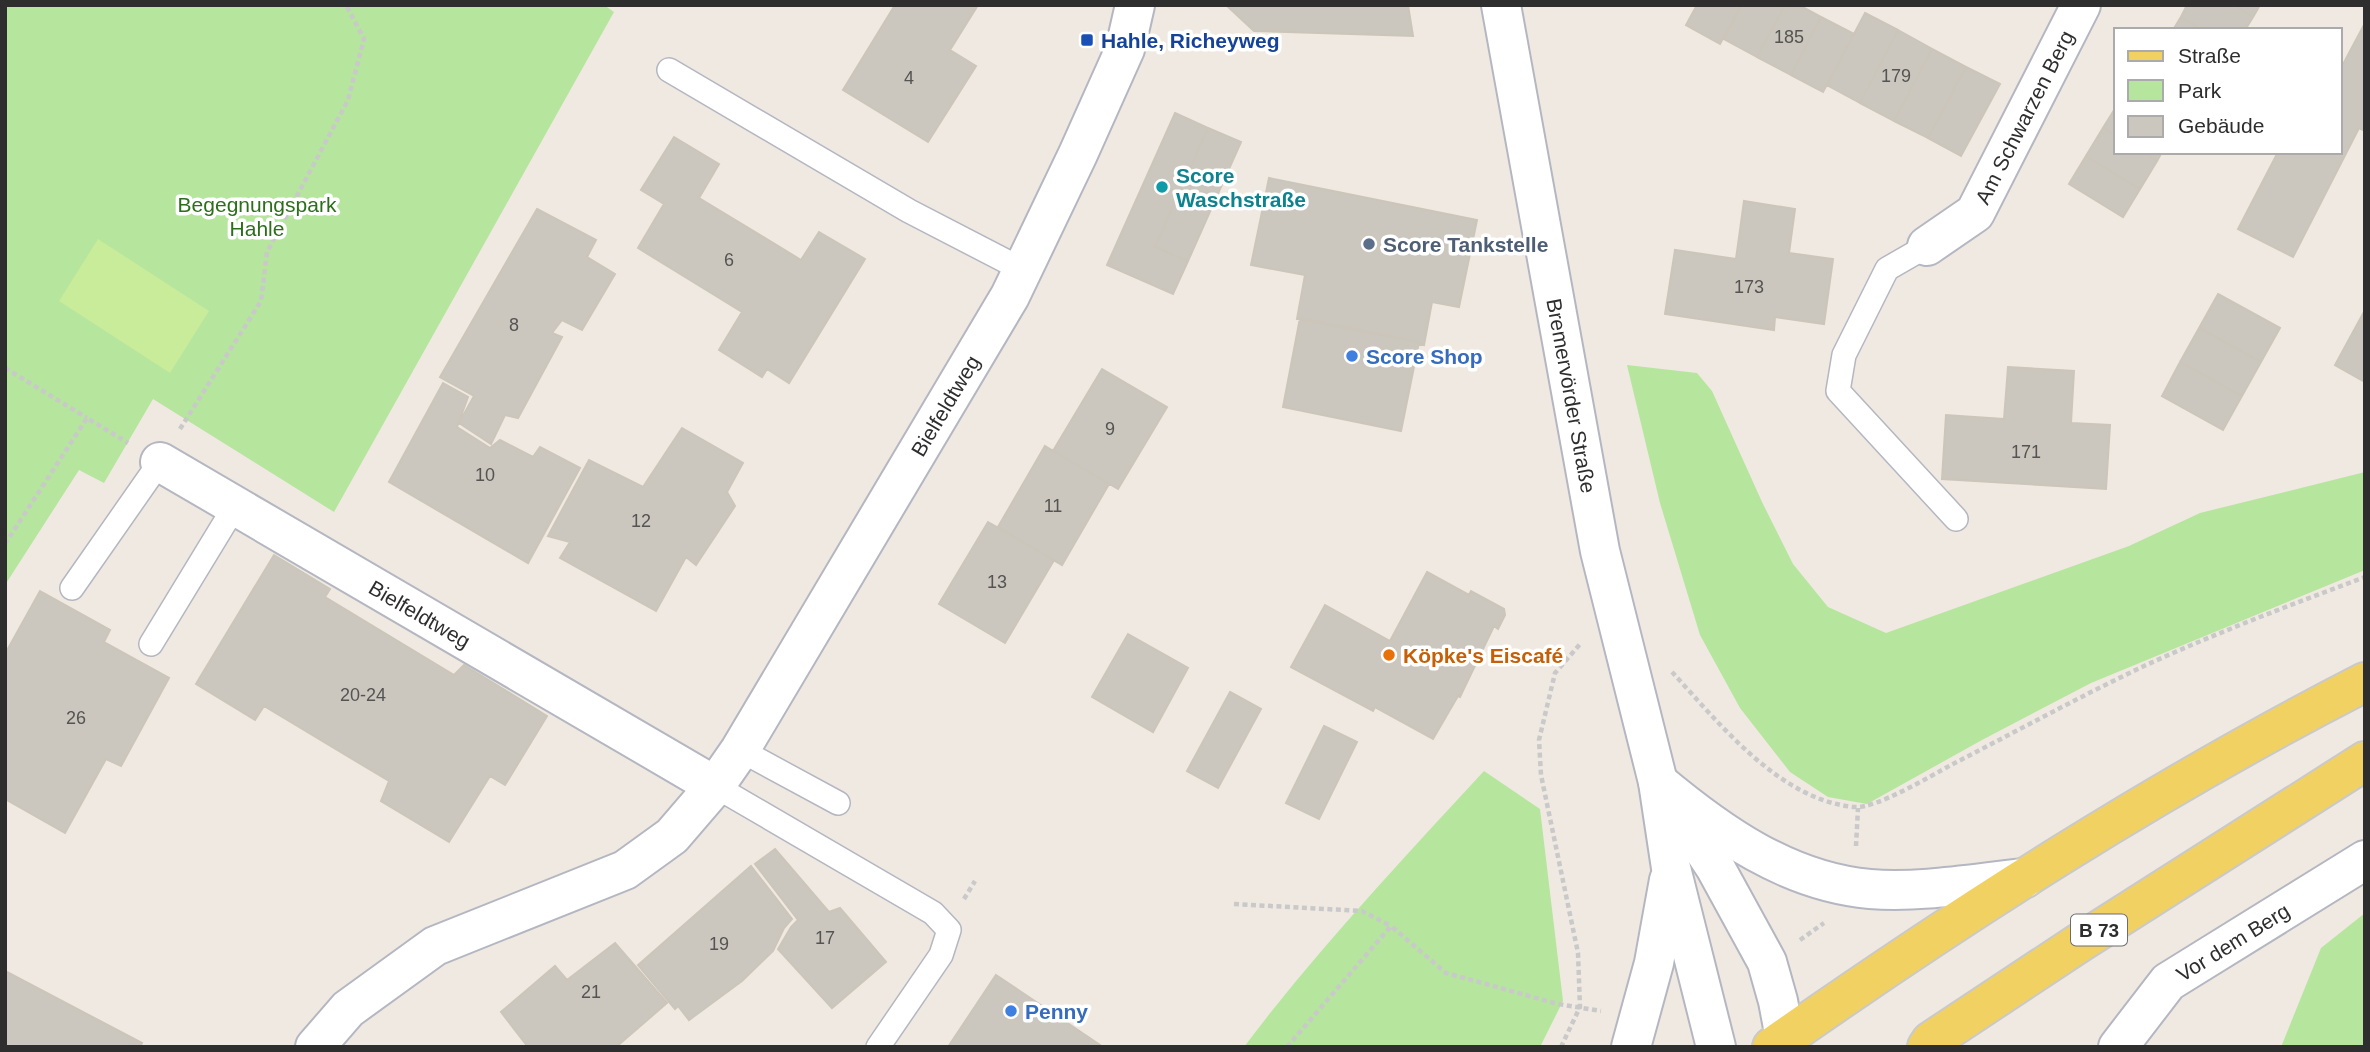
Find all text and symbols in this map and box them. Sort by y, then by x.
street label: Am Schwarzen Berg [1970,26,2078,208]
house number: 185 [1774,27,1804,47]
legend [2114,28,2342,154]
place label: Hahle, Richeyweg [1101,29,1280,52]
marker: Hahle, Richeyweg [1079,32,1095,48]
text: Straße [2178,44,2241,67]
house number: 179 [1881,66,1911,86]
house number: 4 [904,68,914,88]
text: Park [2178,79,2222,102]
text: Gebäude [2178,114,2264,137]
place label: Score Waschstraße [1176,164,1306,211]
marker: Score Waschstraße [1154,179,1170,195]
park label: Begegnungspark Hahle [178,193,337,240]
place label: Score Tankstelle [1383,233,1548,256]
marker: Score Tankstelle [1361,236,1377,252]
house number: 6 [724,250,734,270]
house number: 173 [1734,277,1764,297]
street label: Bremervörder Straße [1543,296,1601,495]
house number: 8 [509,315,519,335]
place label: Score Shop [1366,345,1483,368]
marker: Score Shop [1344,348,1360,364]
street label: Bielfeldtweg [906,351,984,460]
house number: 9 [1105,419,1115,439]
house number: 171 [2011,442,2041,462]
house number: 10 [475,465,495,485]
house number: 11 [1044,496,1062,516]
house number: 12 [631,511,651,531]
house number: 13 [987,572,1007,592]
street label: Bielfeldtweg [365,575,475,652]
place label: Köpke's Eiscafé [1403,644,1563,667]
marker: Köpke's Eiscafé [1381,647,1397,663]
house number: 20-24 [340,685,386,705]
house number: 26 [66,708,86,728]
street label: Vor dem Berg [2172,898,2293,986]
road number: B 73 [2071,914,2127,946]
house number: 17 [815,928,835,948]
house number: 19 [709,934,729,954]
house number: 21 [581,982,601,1002]
place label: Penny [1025,1000,1088,1023]
marker: Penny [1003,1003,1019,1019]

